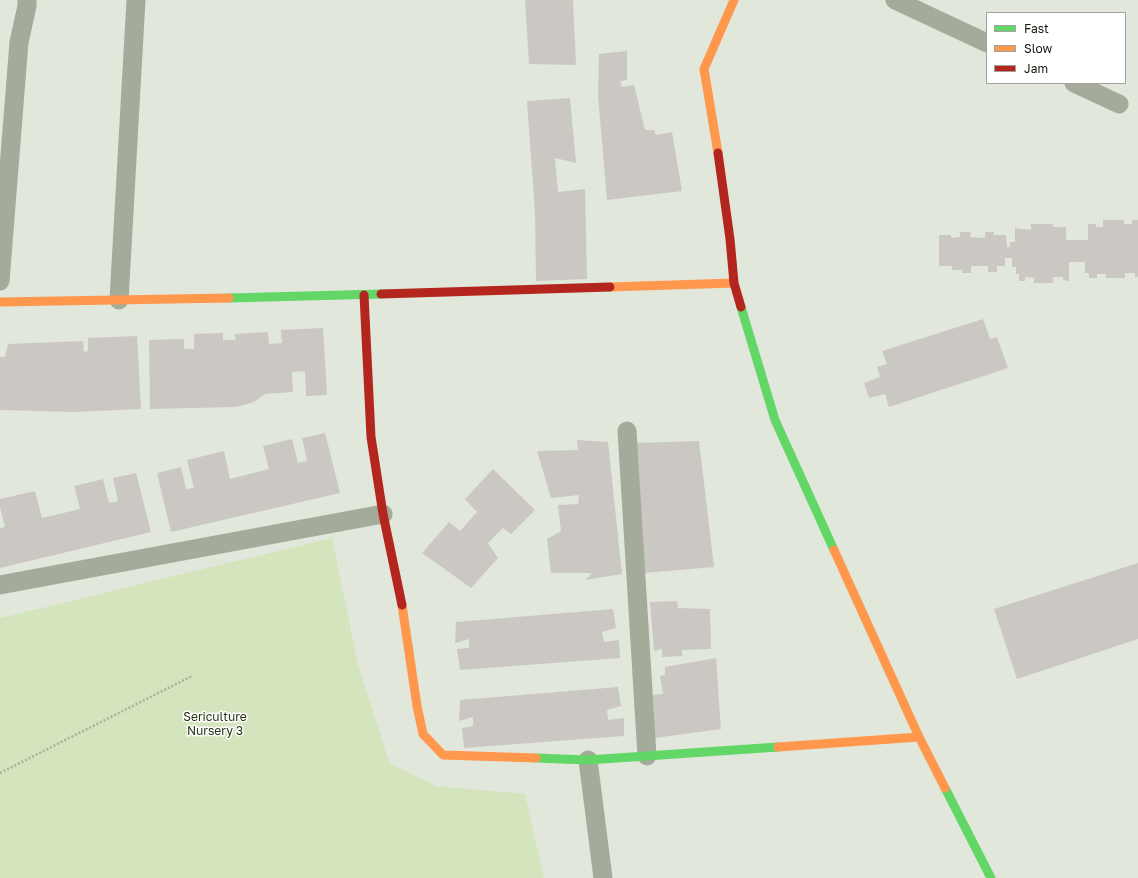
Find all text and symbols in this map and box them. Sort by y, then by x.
legend [986,12,1126,84]
text: Fast [1024,21,1049,36]
text: Slow [1024,41,1052,56]
text: Jam [1024,61,1048,76]
park label: Sericulture Nursery 3 [183,710,247,738]

